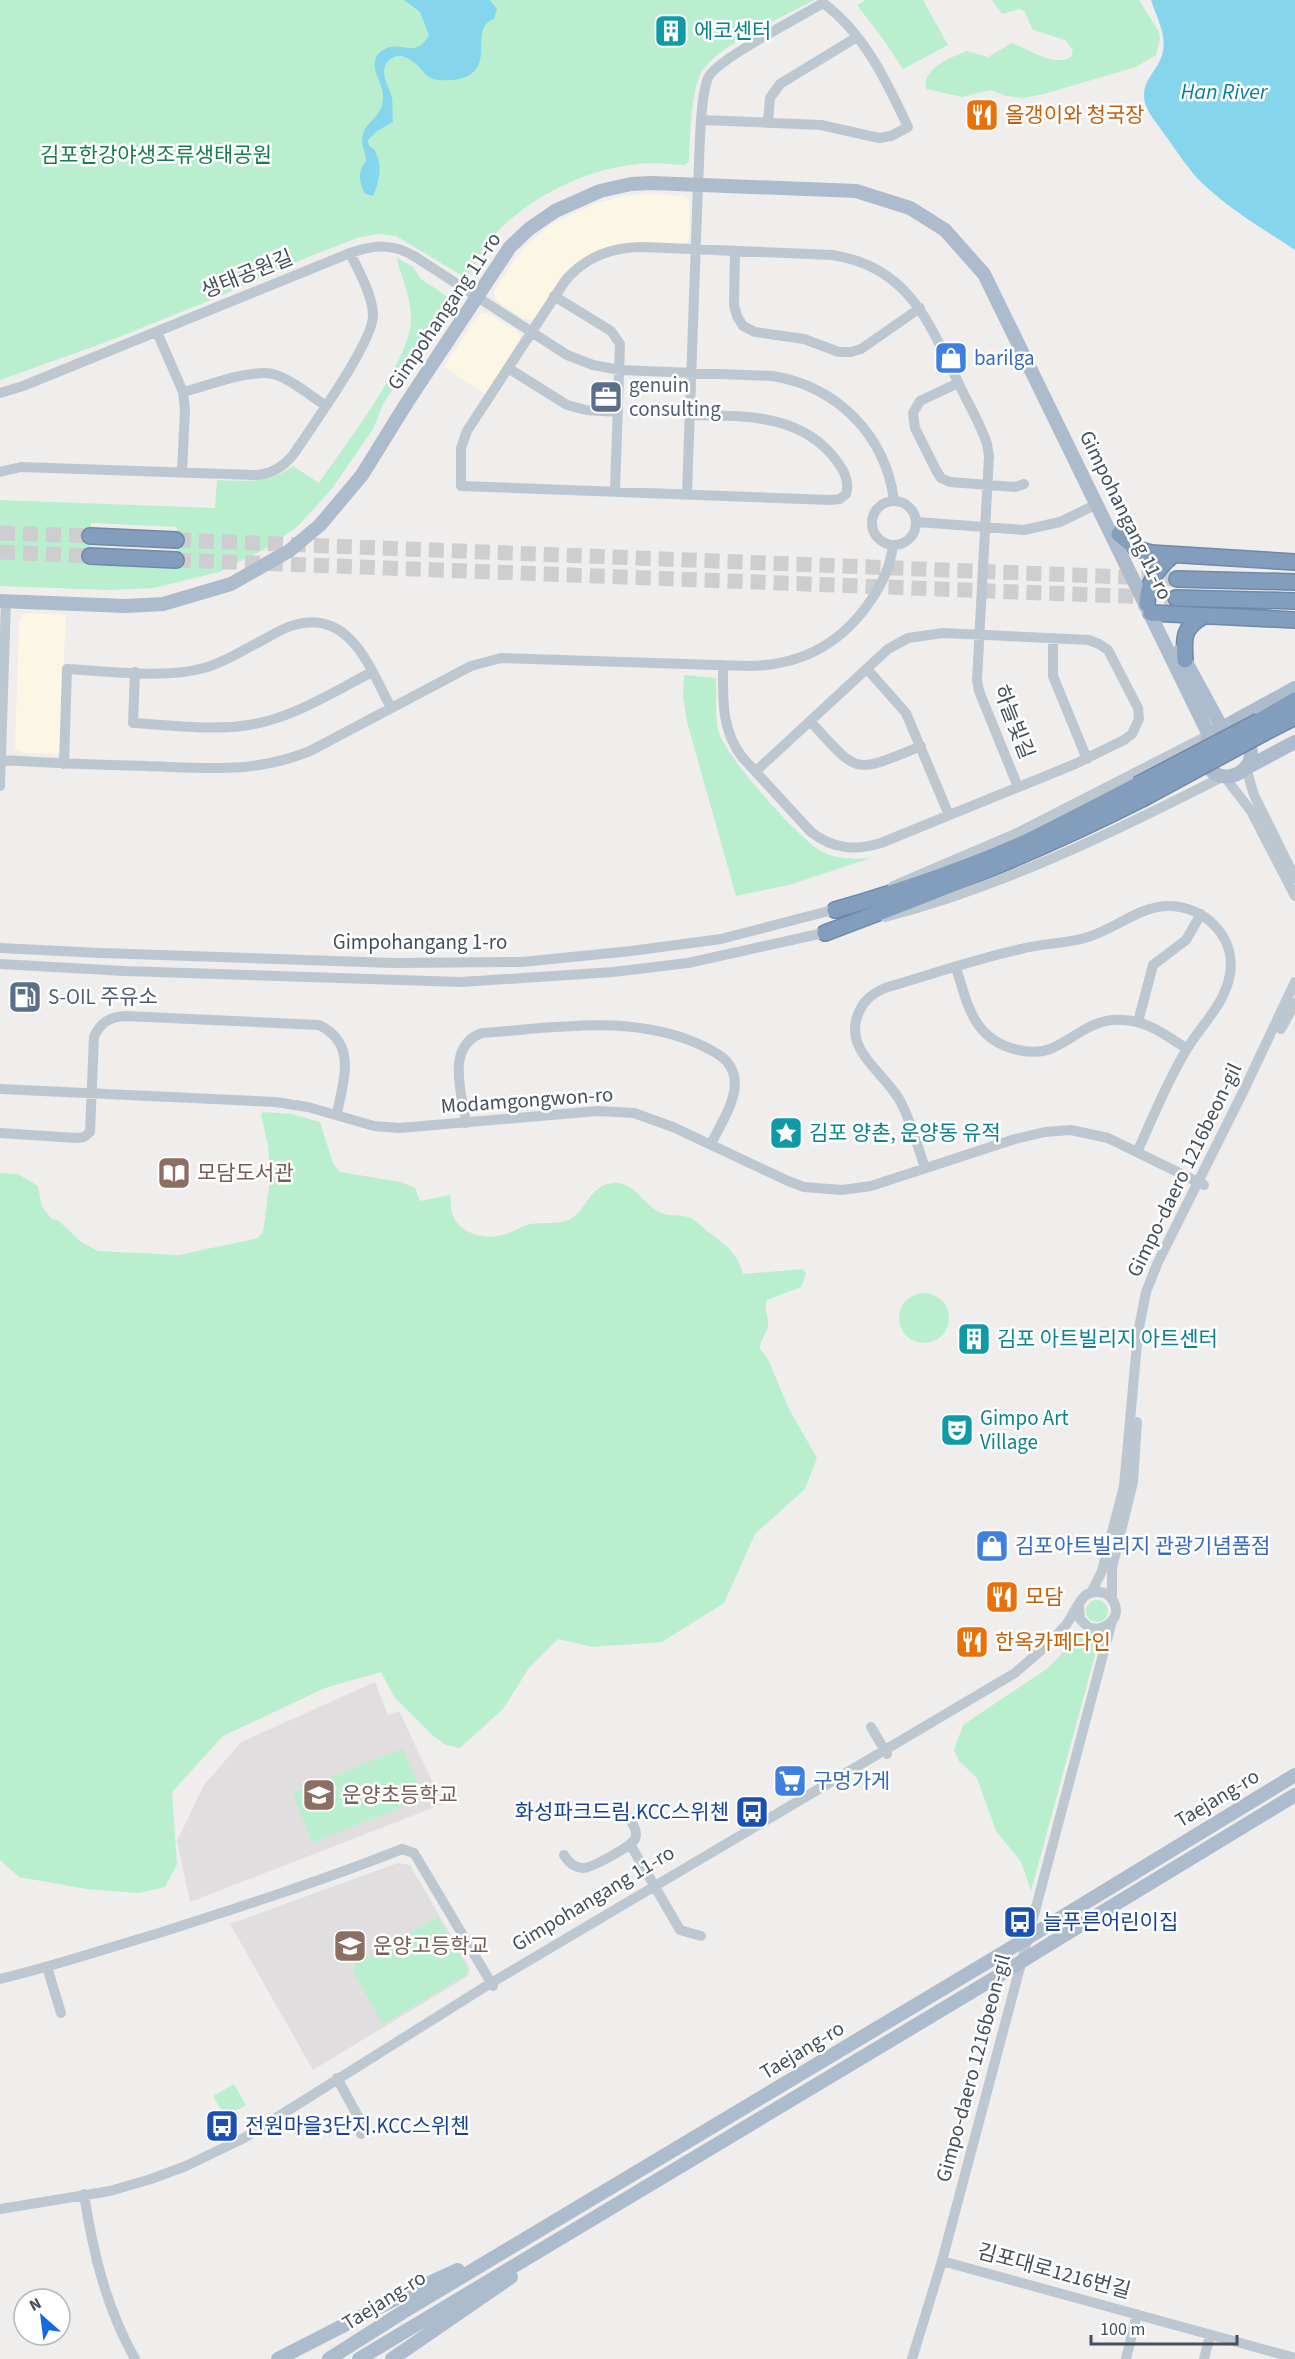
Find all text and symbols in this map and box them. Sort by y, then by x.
building icon: 에코센터 [653,13,689,49]
place label: 에코센터 [694,16,771,46]
water label: Han River [1181,76,1269,108]
restaurant icon: 올갱이와 청국장 [964,97,1000,133]
place label: 올갱이와 청국장 [1005,100,1144,130]
park label: 김포한강야생조류생태공원 [40,140,272,170]
street label: Gimpohangang 11-ro [380,226,508,396]
street label: 생태공원길 [197,242,297,306]
shop icon: barilga [933,340,969,376]
place label: barilga [974,343,1035,373]
place label: genuin consulting [629,370,721,424]
office icon: genuin consulting [588,379,624,415]
street label: Gimpohangang 11-ro [1072,425,1180,605]
street label: 하늘빛길 [986,681,1042,763]
street label: Gimpohangang 1-ro [333,927,507,957]
fuel station icon: S-OIL 주유소 [7,979,43,1015]
place label: S-OIL 주유소 [48,982,158,1012]
street label: Gimpo-daero 1216beon-gil [1119,1058,1249,1282]
street label: Modamgongwon-ro [440,1079,614,1121]
place icon: 김포 양촌, 운양동 유적 [768,1115,804,1151]
place label: 김포 양촌, 운양동 유적 [809,1118,1001,1148]
library icon: 모담도서관 [156,1155,192,1191]
place label: 모담도서관 [197,1158,294,1188]
building icon: 김포 아트빌리지 아트센터 [956,1321,992,1357]
place label: 김포 아트빌리지 아트센터 [997,1324,1218,1354]
place label: Gimpo Art Village [980,1403,1069,1457]
theatre icon: Gimpo Art Village [939,1412,975,1448]
shop icon: 김포아트빌리지 관광기념품점 [974,1528,1010,1564]
place label: 김포아트빌리지 관광기념품점 [1015,1531,1270,1561]
restaurant icon: 모담 [984,1579,1020,1615]
place label: 모담 [1025,1582,1064,1612]
restaurant icon: 한옥카페다인 [954,1624,990,1660]
place label: 한옥카페다인 [995,1627,1111,1657]
street label: Taejang-ro [1169,1761,1265,1835]
supermarket icon: 구멍가게 [772,1763,808,1799]
place label: 구멍가게 [813,1766,890,1796]
school or university icon: 운양초등학교 [301,1777,337,1813]
place label: 운양초등학교 [342,1780,458,1810]
bus stop icon: 화성파크드림.KCC스위첸 [734,1794,770,1830]
place label: 화성파크드림.KCC스위첸 [515,1797,729,1827]
street label: Gimpohangang 11-ro [506,1837,680,1959]
bus stop icon: 늘푸른어린이집 [1002,1904,1038,1940]
place label: 늘푸른어린이집 [1043,1907,1178,1937]
school or university icon: 운양고등학교 [332,1928,368,1964]
place label: 운양고등학교 [373,1931,489,1961]
street label: Gimpo-daero 1216beon-gil [928,1951,1018,2185]
street label: Taejang-ro [754,2013,850,2087]
bus stop icon: 전원마을3단지.KCC스위첸 [204,2108,240,2144]
place label: 전원마을3단지.KCC스위첸 [245,2111,470,2141]
street label: 김포대로1216번길 [974,2236,1134,2306]
street label: Taejang-ro [336,2262,432,2338]
north arrow [12,2287,72,2347]
text: N [26,2292,45,2317]
scale bar [1091,2308,1236,2346]
text: 100 m [1100,2317,1145,2342]

